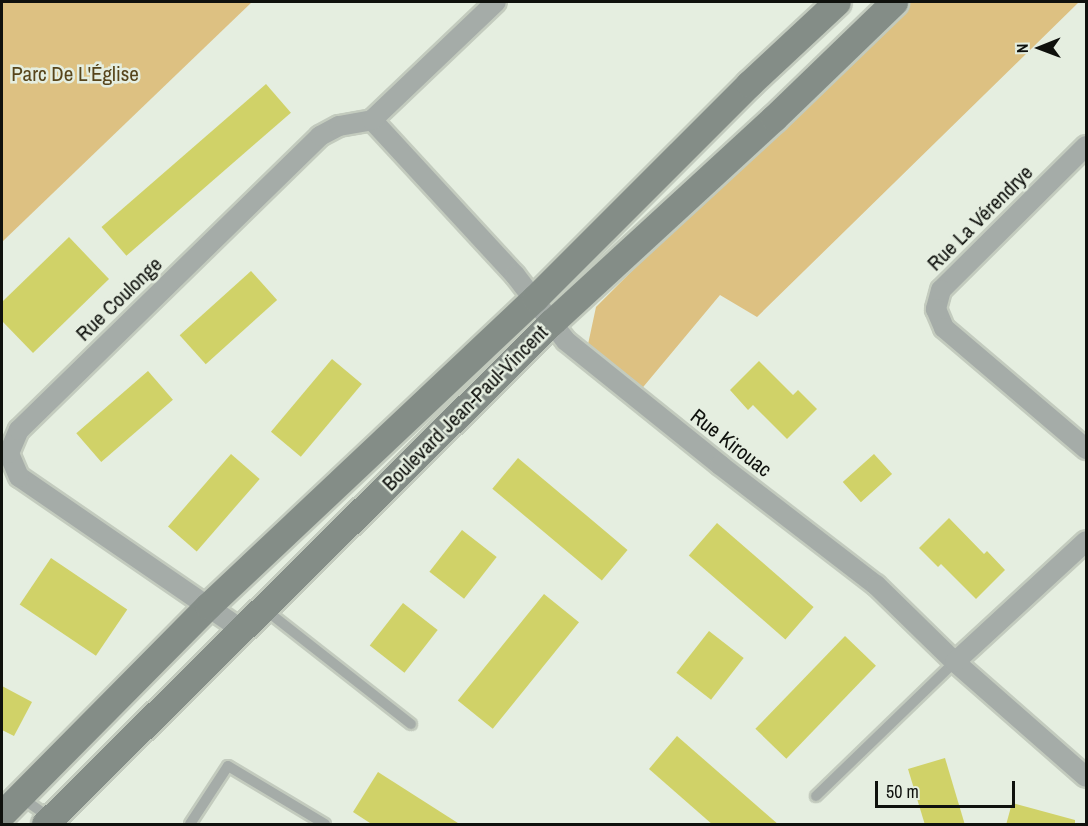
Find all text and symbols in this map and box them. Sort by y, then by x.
north arrow [1010,18,1070,78]
text: N [1011,43,1033,53]
park label: Parc De L'Église [11,61,139,87]
street label: Rue La Vérendrye [922,160,1038,276]
street label: Rue Coulonge [71,252,167,346]
street label: Boulevard Jean-Paul-Vincent [377,320,553,496]
street label: Rue Kirouac [686,404,776,482]
scale bar [878,769,1018,807]
text: 50 m [886,779,919,804]

